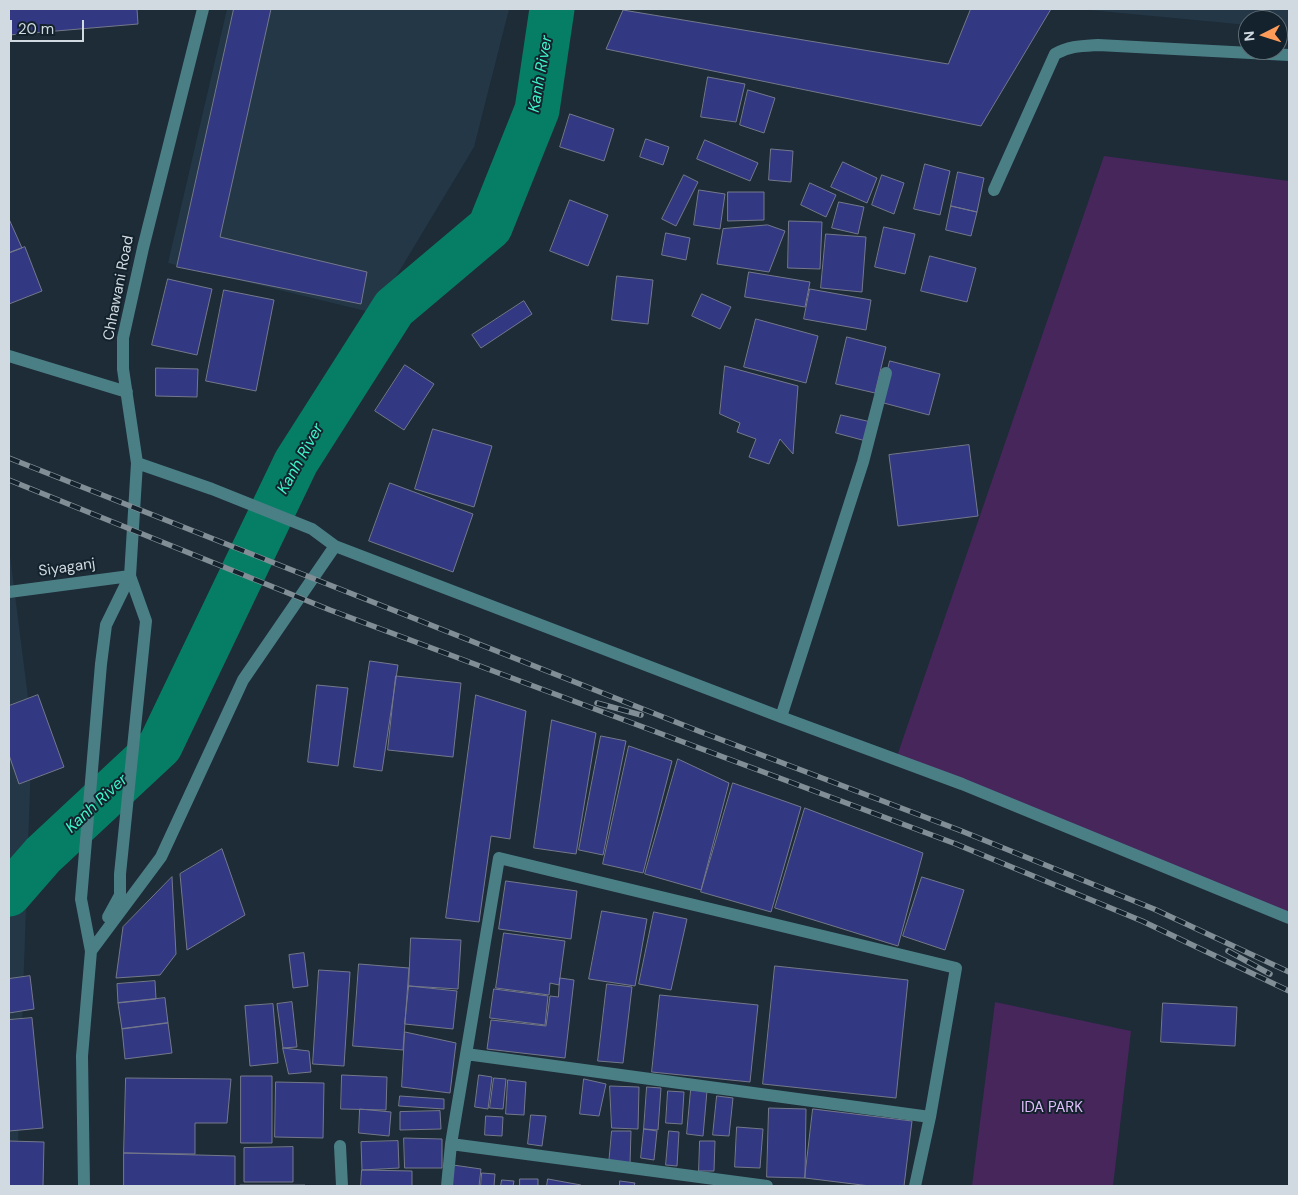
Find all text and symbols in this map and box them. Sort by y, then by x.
scale bar [12,10,86,42]
north arrow [1238,10,1288,60]
text: 20 m [18,19,54,39]
text: N [1240,30,1258,42]
water label: Kanh River [525,34,557,114]
street label: Chhawani Road [100,234,138,342]
water label: Kanh River [274,420,328,498]
street label: Siyaganj [37,555,97,581]
water label: Kanh River [62,771,132,837]
park label: IDA PARK [1021,1099,1083,1117]

